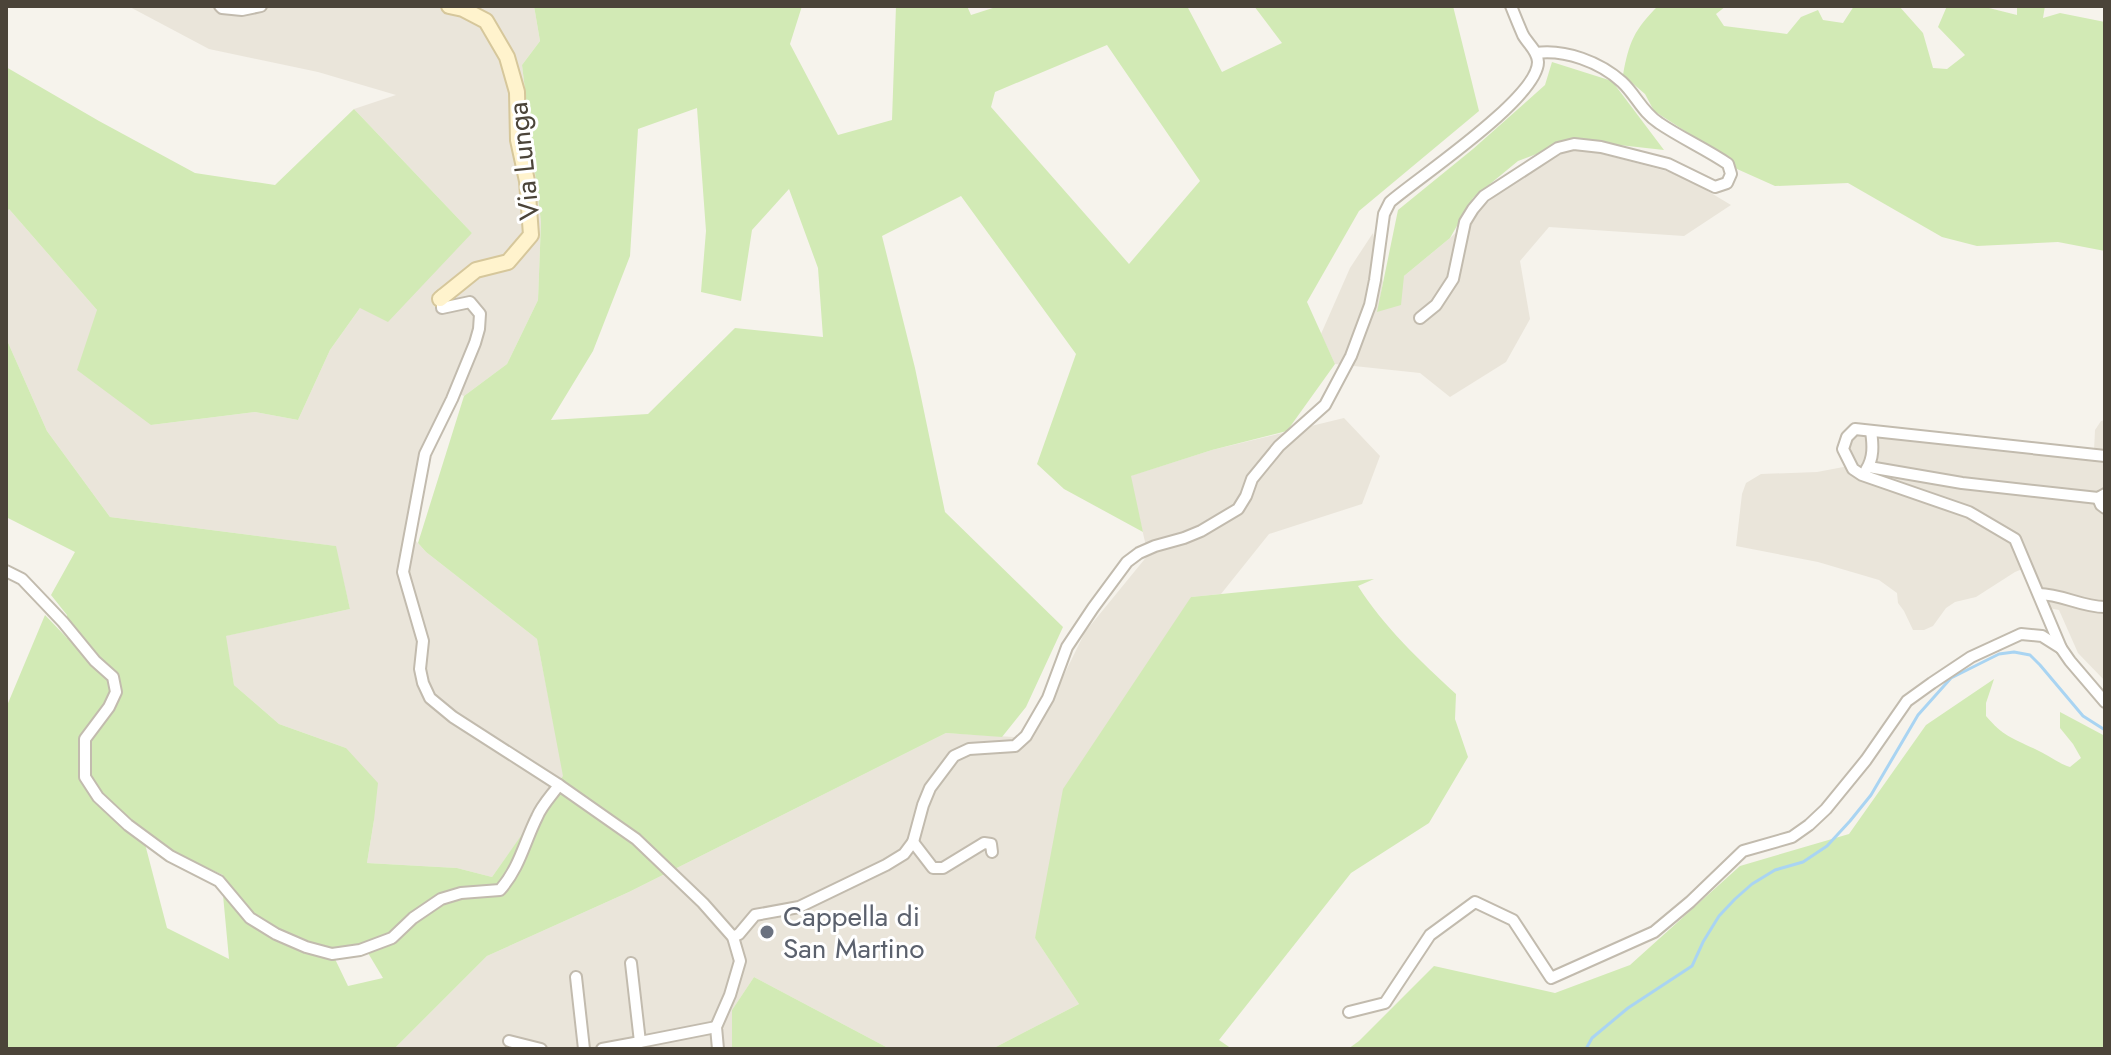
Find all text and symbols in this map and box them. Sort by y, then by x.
street label: Via Lunga [497,100,550,222]
place label: Cappella di San Martino [783,896,925,969]
marker: Cappella di San Martino [758,923,776,941]

